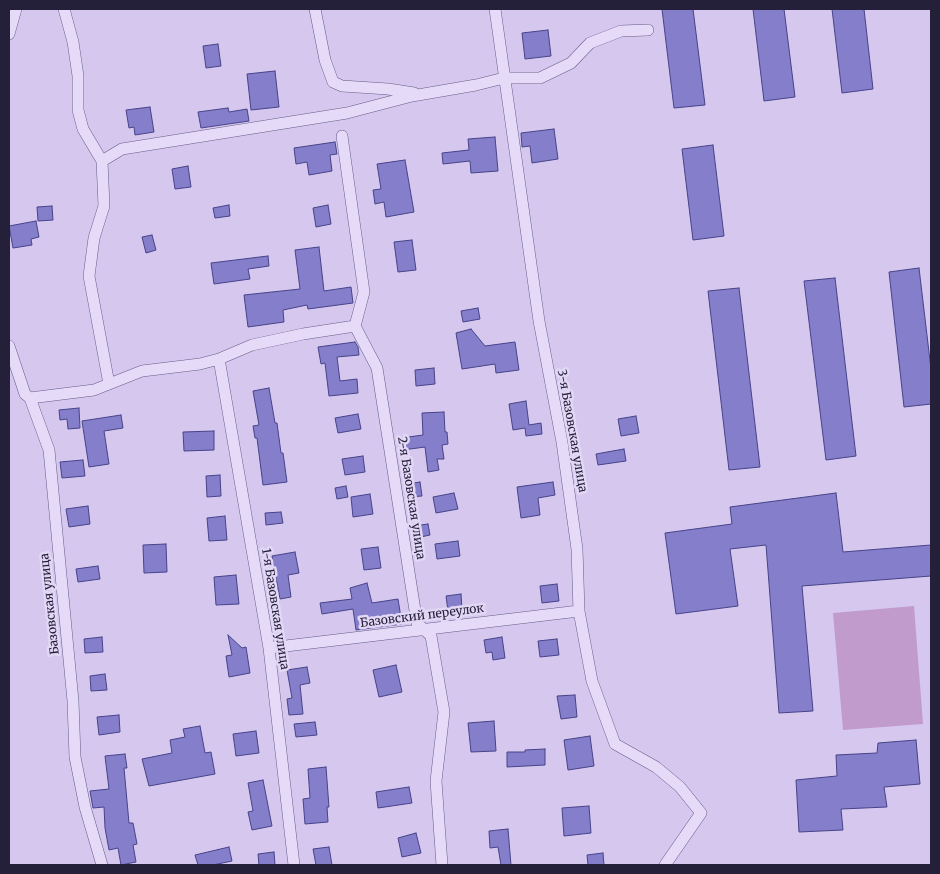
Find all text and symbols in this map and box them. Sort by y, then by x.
street label: 3-я Базовская улица [554,368,590,494]
street label: 2-я Базовская улица [394,435,428,561]
street label: 1-я Базовская улица [258,547,292,671]
street label: Базовская улица [38,553,62,655]
street label: Базовский переулок [359,601,485,631]

